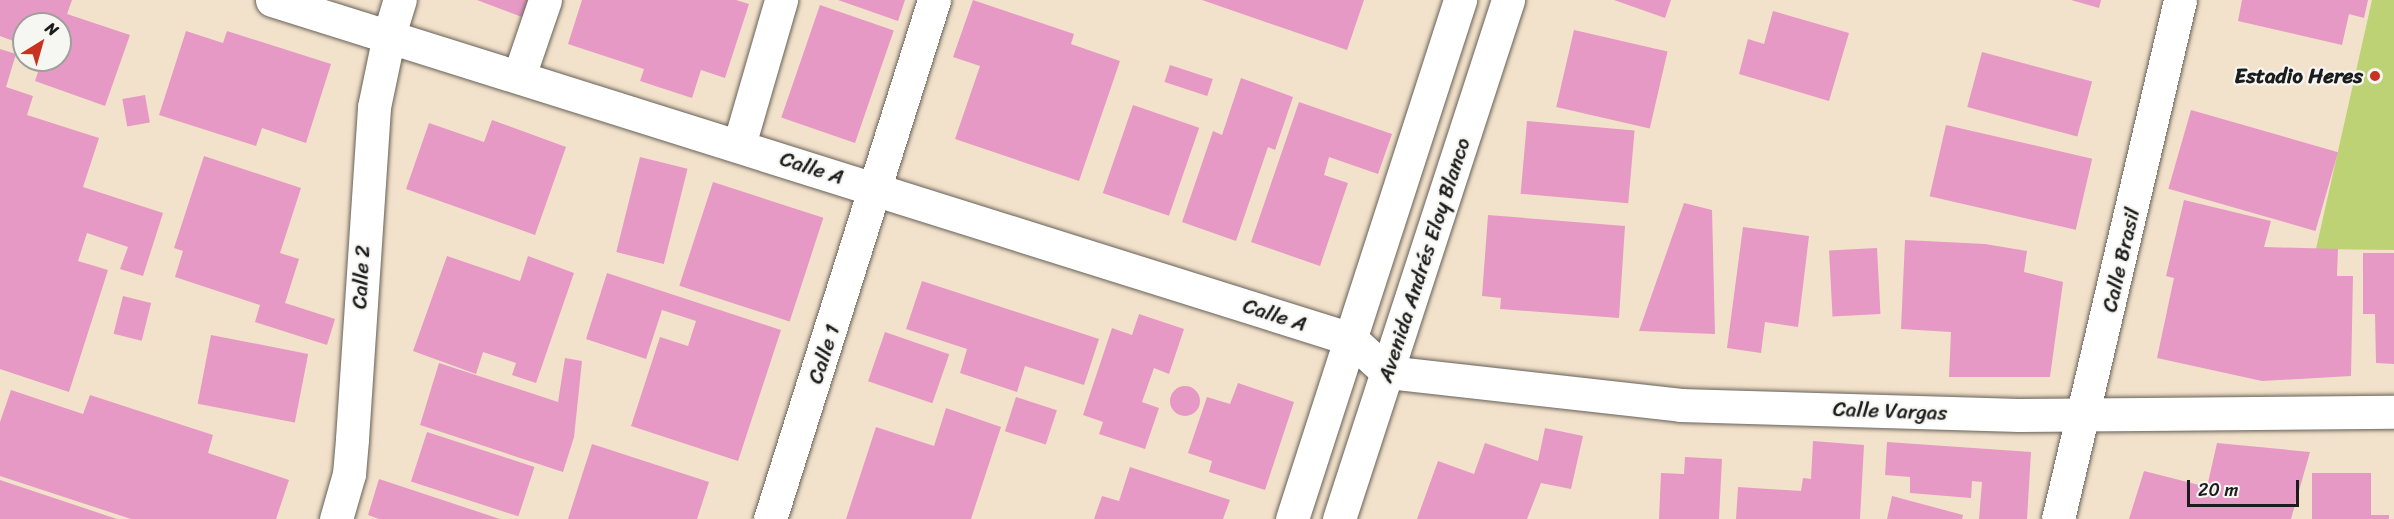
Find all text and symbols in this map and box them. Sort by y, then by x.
north arrow [12,12,72,72]
text: N [39,14,65,44]
place label: Estadio Heres [2235,63,2363,89]
marker: Estadio Heres [2368,69,2382,83]
street label: Avenida Andrés Eloy Blanco [1372,134,1476,386]
street label: Calle A [777,146,847,190]
street label: Calle Brasil [2097,206,2145,314]
street label: Calle 2 [347,244,375,310]
street label: Calle A [1240,293,1310,337]
street label: Calle 1 [803,321,845,387]
street label: Calle Vargas [1834,396,1946,426]
scale bar [2190,468,2302,506]
text: 20 m [2198,474,2238,506]

